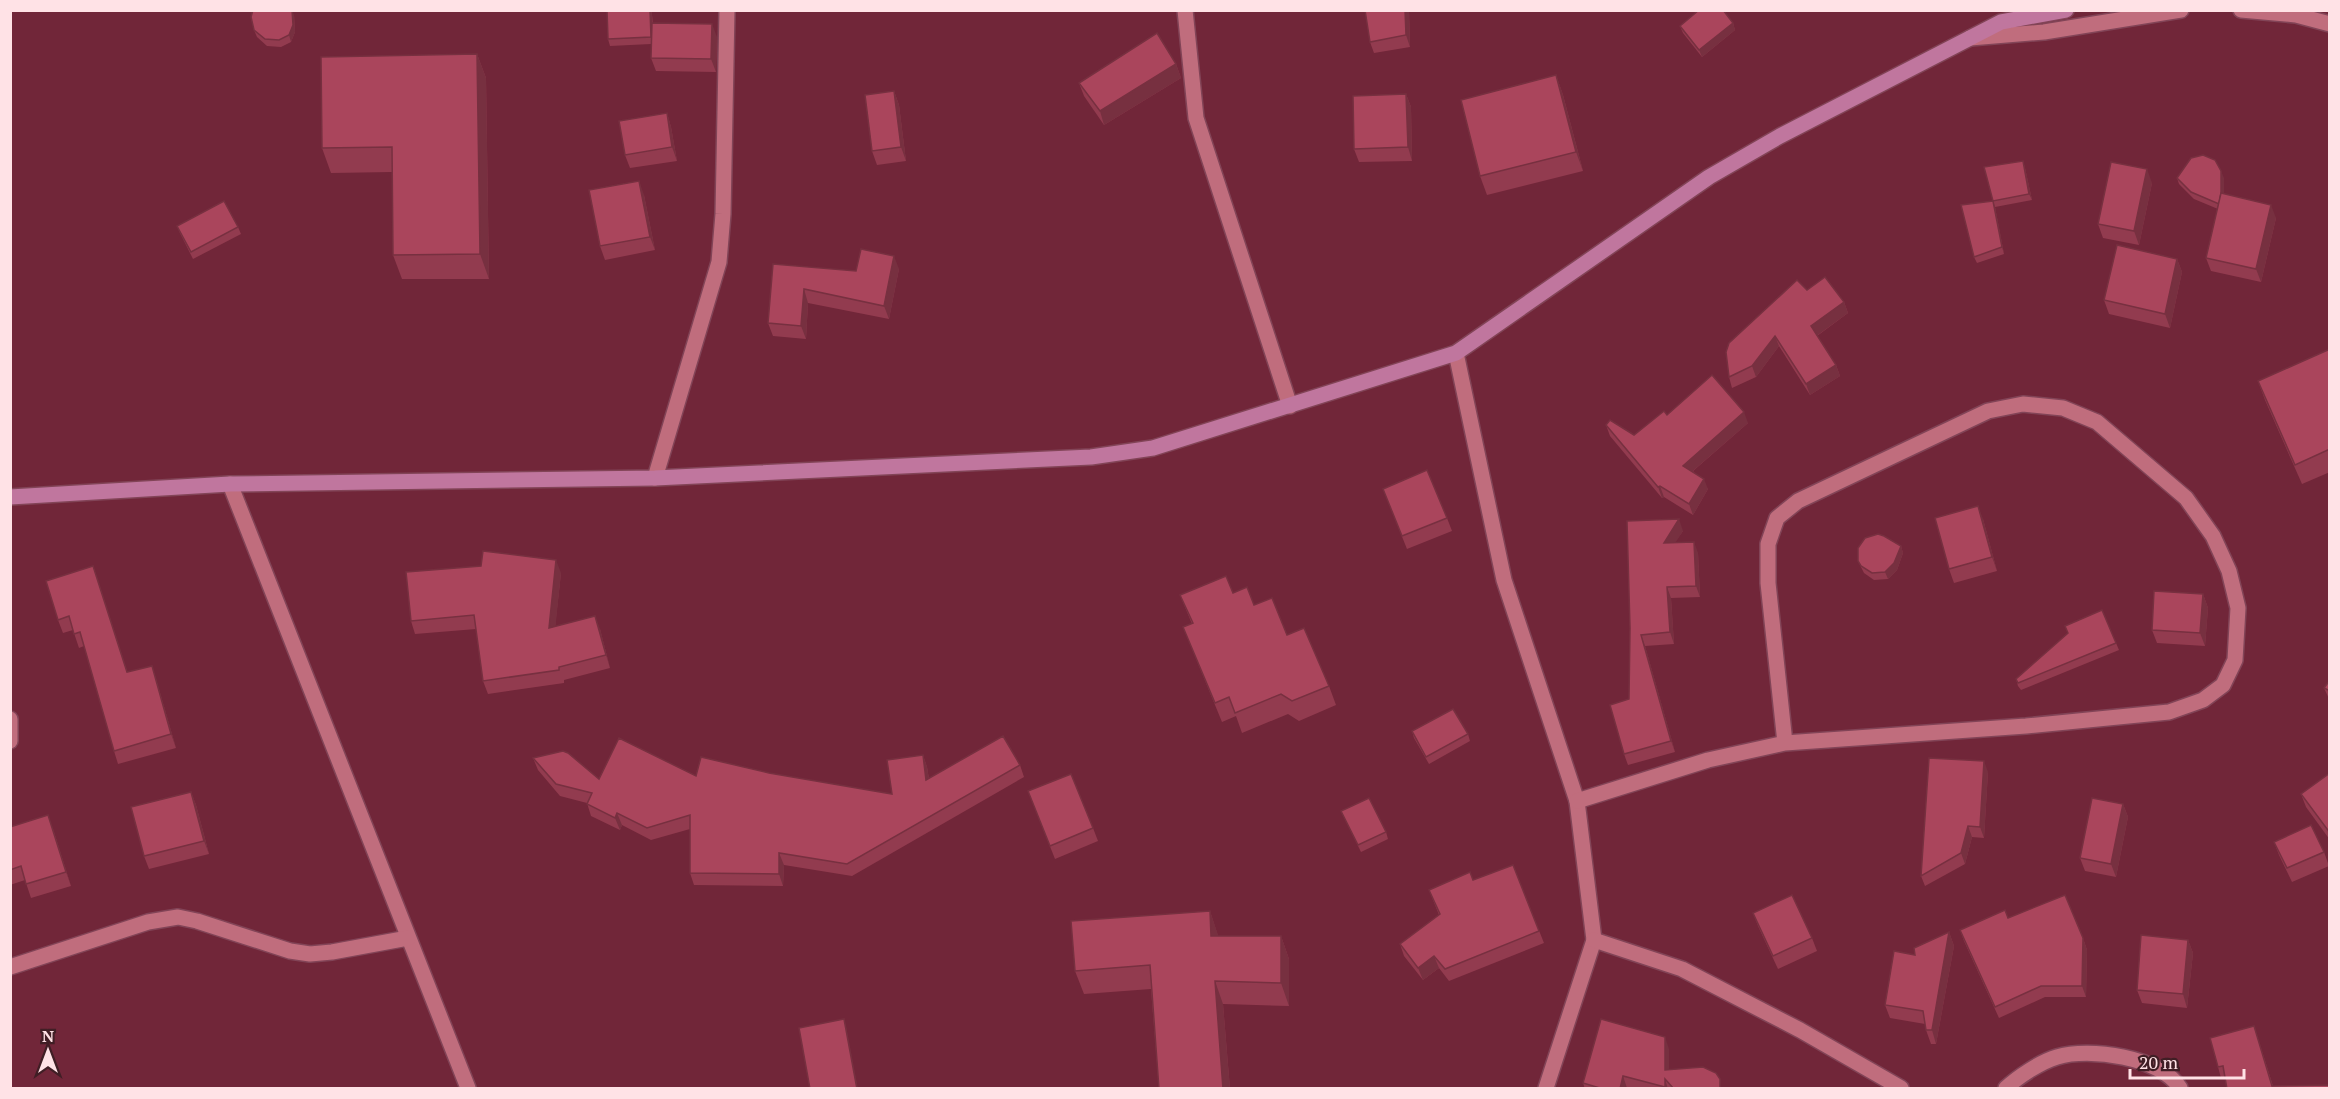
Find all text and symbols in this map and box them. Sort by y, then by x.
north arrow [18,1021,78,1081]
text: N [42,1025,54,1047]
scale bar [2130,1042,2244,1080]
text: 20 m [2139,1050,2179,1074]

